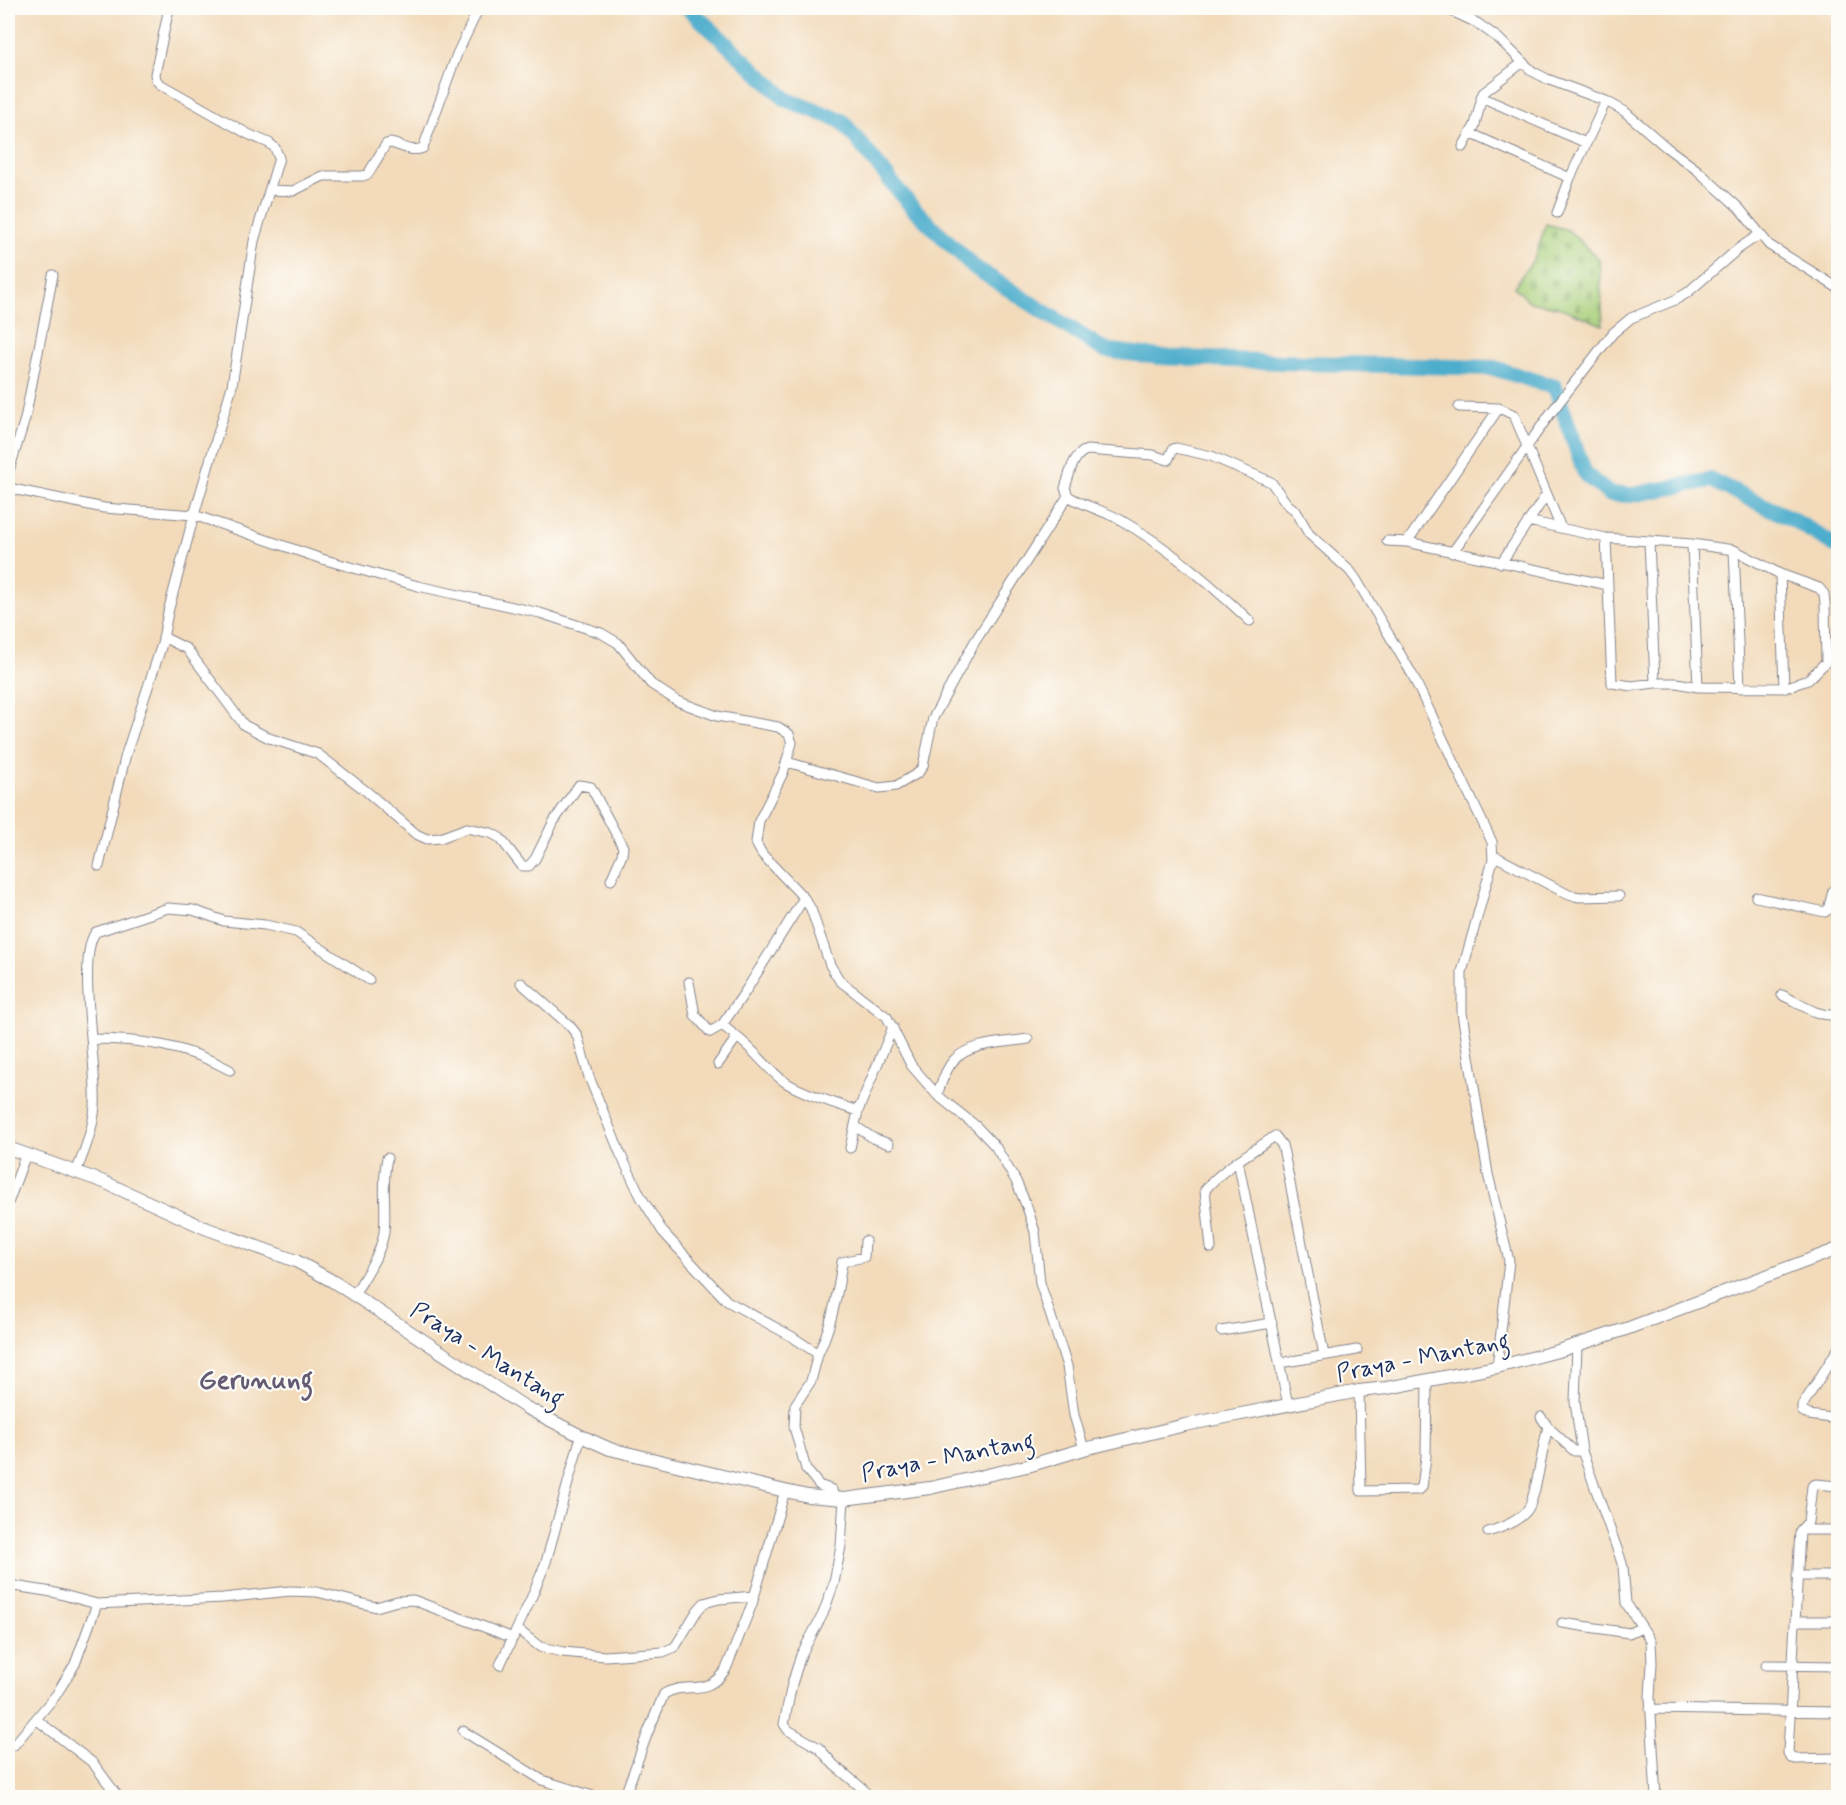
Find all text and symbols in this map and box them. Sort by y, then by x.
street label: Praya - Mantang [403,1295,570,1417]
street label: Praya - Mantang [1334,1326,1513,1393]
district label: Gerunung [199,1363,313,1401]
street label: Praya - Mantang [859,1426,1038,1493]

